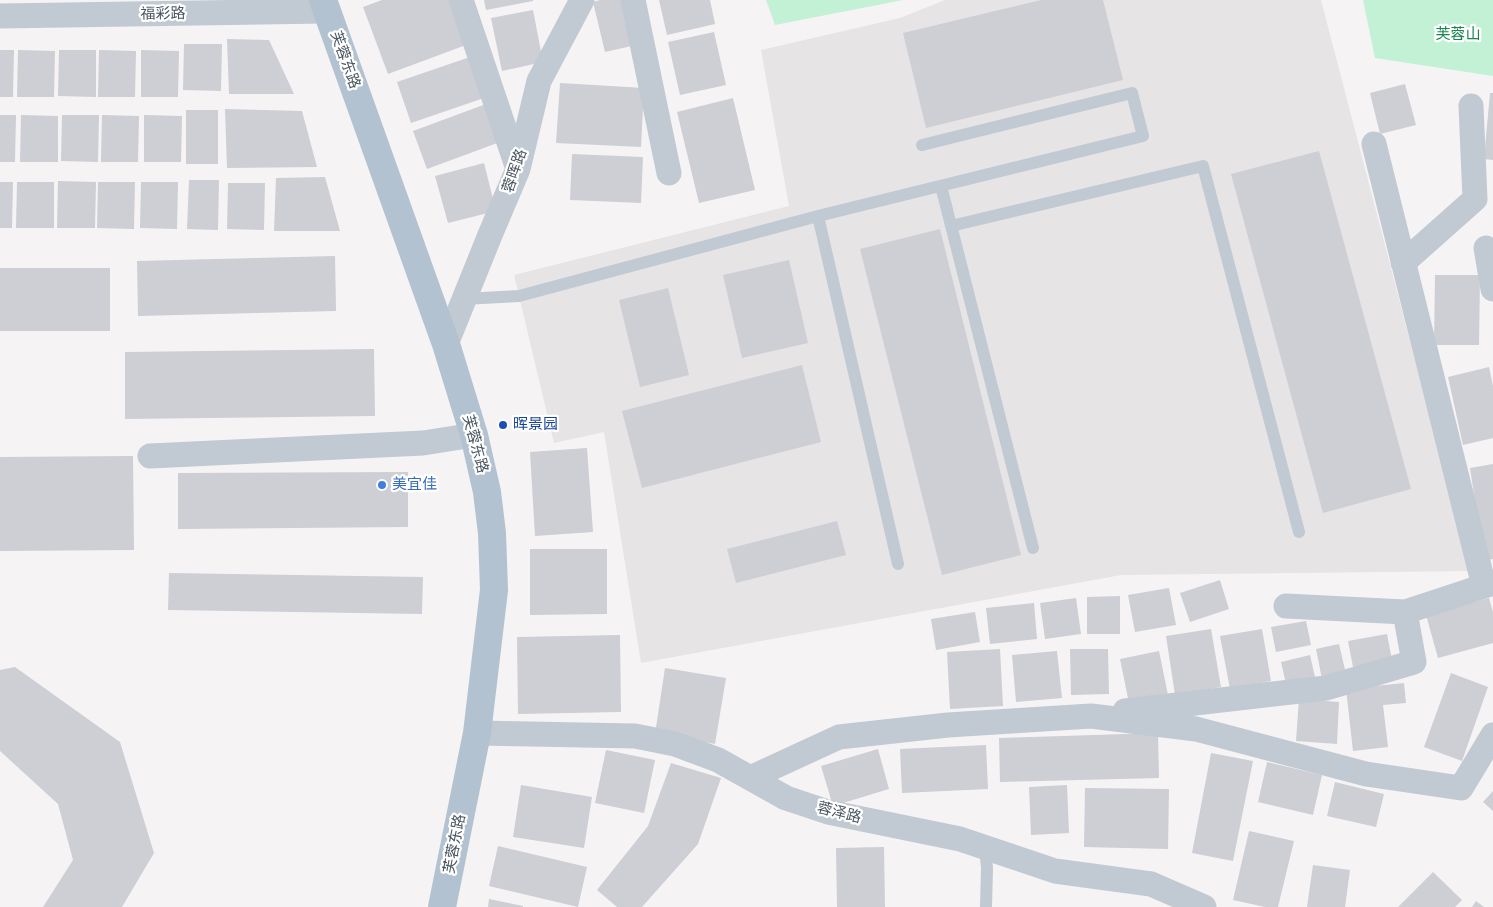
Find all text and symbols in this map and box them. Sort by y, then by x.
street label: 福彩路 [140,5,186,23]
park label: 芙蓉山 [1436,26,1480,44]
street label: 芙蓉东路 [326,29,364,91]
street label: 蓉晖路 [499,147,531,195]
street label: 芙蓉东路 [459,413,491,475]
place label: 晖景园 [513,416,558,434]
marker: 晖景园 [497,419,509,431]
place label: 美宜佳 [392,476,437,494]
marker: 美宜佳 [376,479,388,491]
street label: 蓉泽路 [815,799,863,827]
street label: 芙蓉东路 [440,813,470,875]

